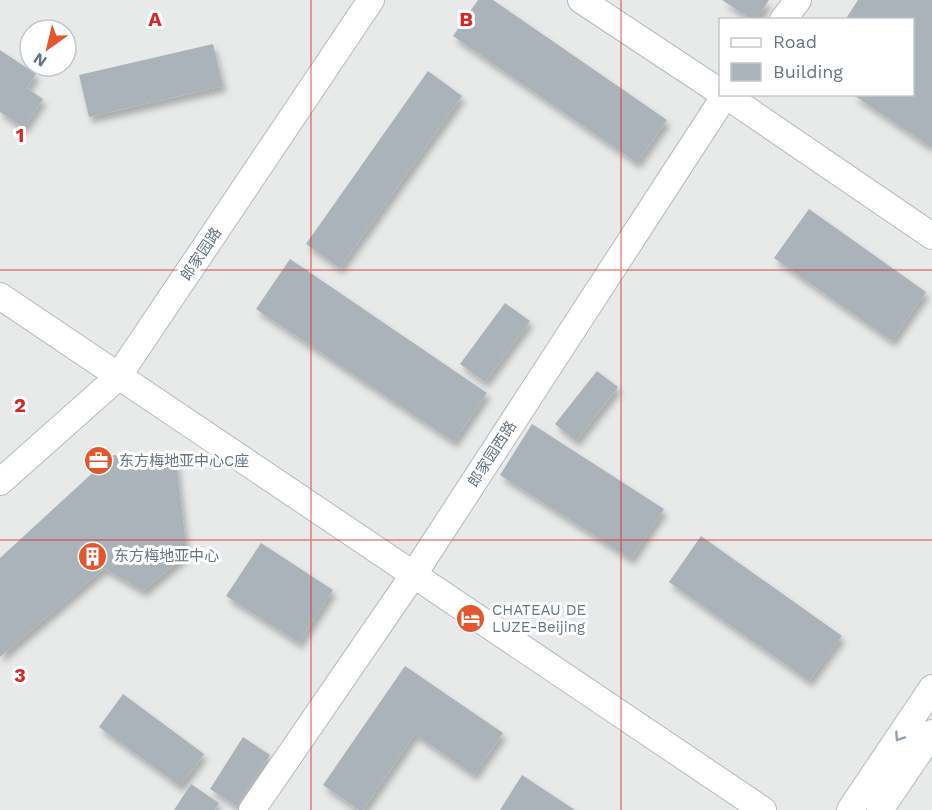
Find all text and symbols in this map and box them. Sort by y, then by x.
text: A [148,7,162,31]
text: B [459,7,473,31]
north arrow [18,18,78,78]
legend [719,18,914,96]
text: Road [773,31,817,52]
text: N [30,49,50,71]
text: Building [773,61,843,82]
text: 1 [16,123,24,147]
street label: 郎家园路 [177,224,225,284]
text: 2 [14,393,26,417]
street label: 郎家园西路 [464,418,520,490]
office icon: 东方梅地亚中心C座 [82,445,114,477]
place label: 东方梅地亚中心C座 [119,452,249,470]
building icon: 东方梅地亚中心 [77,540,109,572]
place label: 东方梅地亚中心 [114,547,219,565]
place label: CHATEAU DE LUZE-Beijing [492,601,586,636]
hotel icon: CHATEAU DE LUZE-Beijing [455,603,487,635]
text: 3 [14,663,26,687]
one-way arrow [895,730,906,741]

